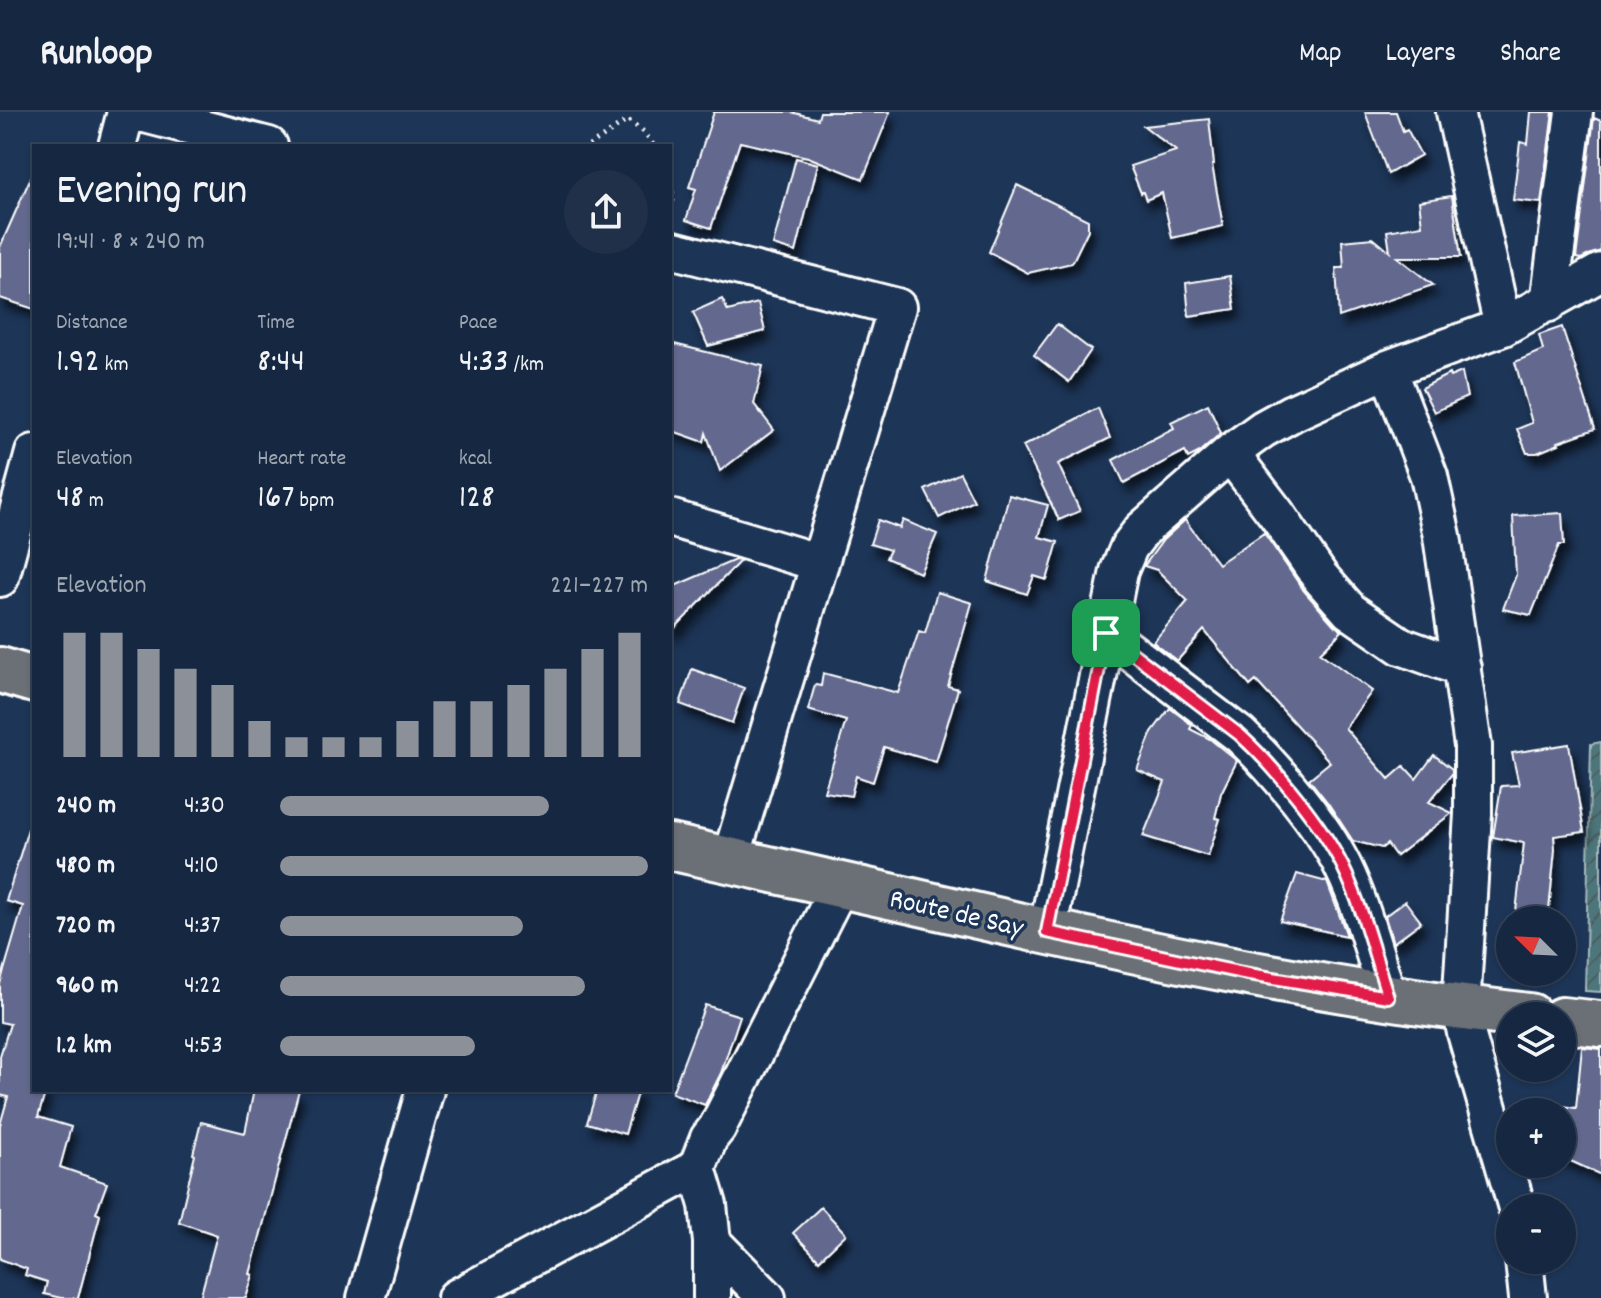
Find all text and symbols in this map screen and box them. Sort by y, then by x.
text: Runloop [40,28,153,83]
text: Map [1299,35,1342,75]
text: Layers [1386,35,1456,75]
text: Share [1500,35,1561,75]
text: Evening run [56,162,247,225]
button: share [564,170,648,254]
text: 19:41 · 8 × 240 m [56,224,205,261]
text: Distance [56,308,128,339]
text: Time [257,308,295,339]
text: Pace [459,308,498,339]
text: 1.92 [56,339,100,388]
text: 8:44 [257,339,305,388]
text: 4:33 [459,339,509,388]
text: km [100,350,129,381]
text: /km [509,350,544,381]
text: Elevation [56,444,133,475]
text: Heart rate [257,444,346,475]
text: kcal [459,444,492,475]
text: 48 [56,475,84,524]
text: 167 [257,475,294,524]
text: 128 [459,475,495,524]
text: m [84,486,104,517]
text: bpm [294,486,334,517]
text: Elevation [56,568,146,605]
text: 221–227 m [550,568,648,605]
pin [1072,599,1140,667]
icon: arrive [1084,611,1128,655]
text: 240 m [56,788,116,825]
text: 4:30 [184,788,225,825]
text: 480 m [56,848,115,885]
text: 4:10 [184,848,219,885]
street label: Route de Say [885,881,1027,951]
north arrow [1496,906,1576,986]
map controls [1496,906,1576,1274]
text: 720 m [56,908,115,945]
text: 4:37 [184,908,221,945]
text: 960 m [56,968,119,1005]
text: 4:22 [184,968,222,1005]
button: layers [1496,1002,1576,1082]
text: 1.2 km [56,1028,112,1065]
text: 4:53 [184,1028,223,1065]
button: + [1496,1098,1576,1178]
button: − [1496,1194,1576,1274]

